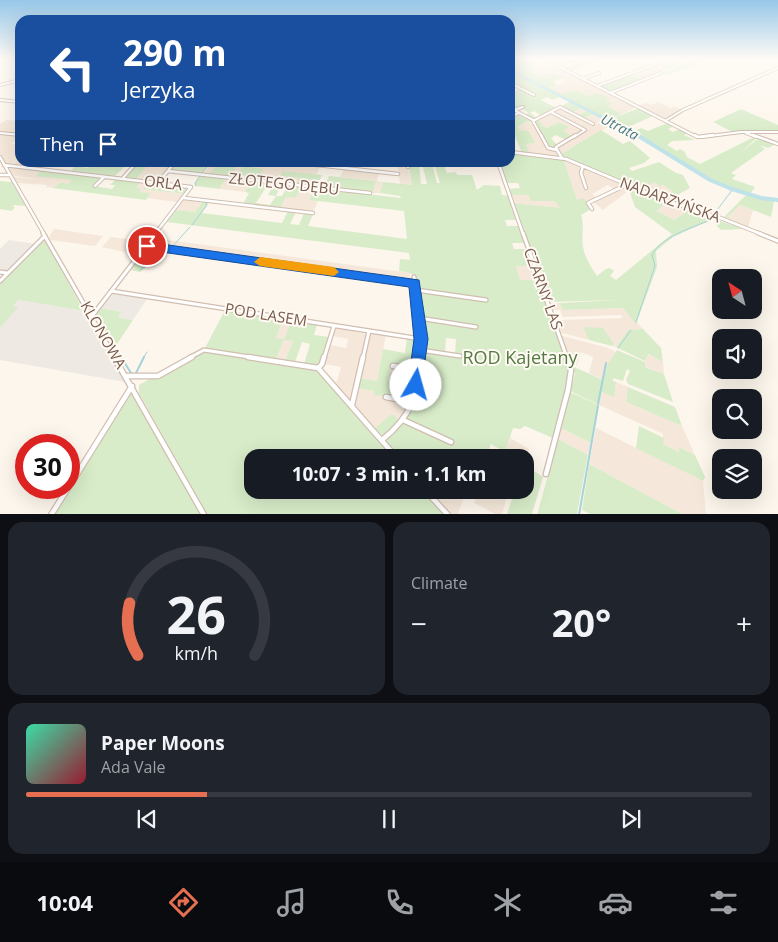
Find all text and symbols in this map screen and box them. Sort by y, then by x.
text: 290 m [123,29,227,76]
icon: left [40,35,105,100]
text: Jerzyka [123,74,195,104]
water label: Utrata [598,109,642,144]
icon: arrive [94,130,122,158]
text: Then [40,131,84,157]
street label: ZŁOTEGO DĘBU [228,167,340,199]
street label: ORLA [143,170,184,194]
street label: NADARZYŃSKA [617,172,724,227]
pin [126,225,168,267]
icon: arrive [133,232,161,260]
street label: CZARNY LAS [520,245,568,332]
north arrow [712,269,762,319]
map controls [712,269,762,499]
street label: KLONOWA [76,297,132,372]
street label: POD LASEM [224,298,309,330]
button: sound [712,329,762,379]
park label: ROD Kajetany [463,345,578,369]
position arrow [389,358,441,410]
button: search [712,389,762,439]
speed limit sign: 30 [15,434,80,499]
button: layers [712,449,762,499]
text: 10:07 · 3 min · 1.1 km [292,461,486,487]
text: Climate [411,572,468,594]
text: 26 [167,578,226,649]
text: 20° [552,596,611,648]
text: − [411,604,427,642]
text: + [736,604,752,642]
text: km/h [175,641,218,665]
text: Paper Moons [101,730,225,756]
text: Ada Vale [101,756,165,778]
icon: previous [133,805,161,833]
icon: pause [375,805,403,833]
icon: next [617,805,645,833]
icon: directions [166,885,201,920]
icon: music [274,885,309,920]
icon: phone [382,885,417,920]
icon: climate [490,885,525,920]
icon: car [598,885,633,920]
icon: filters [706,885,741,920]
text: 10:04 [37,887,93,917]

